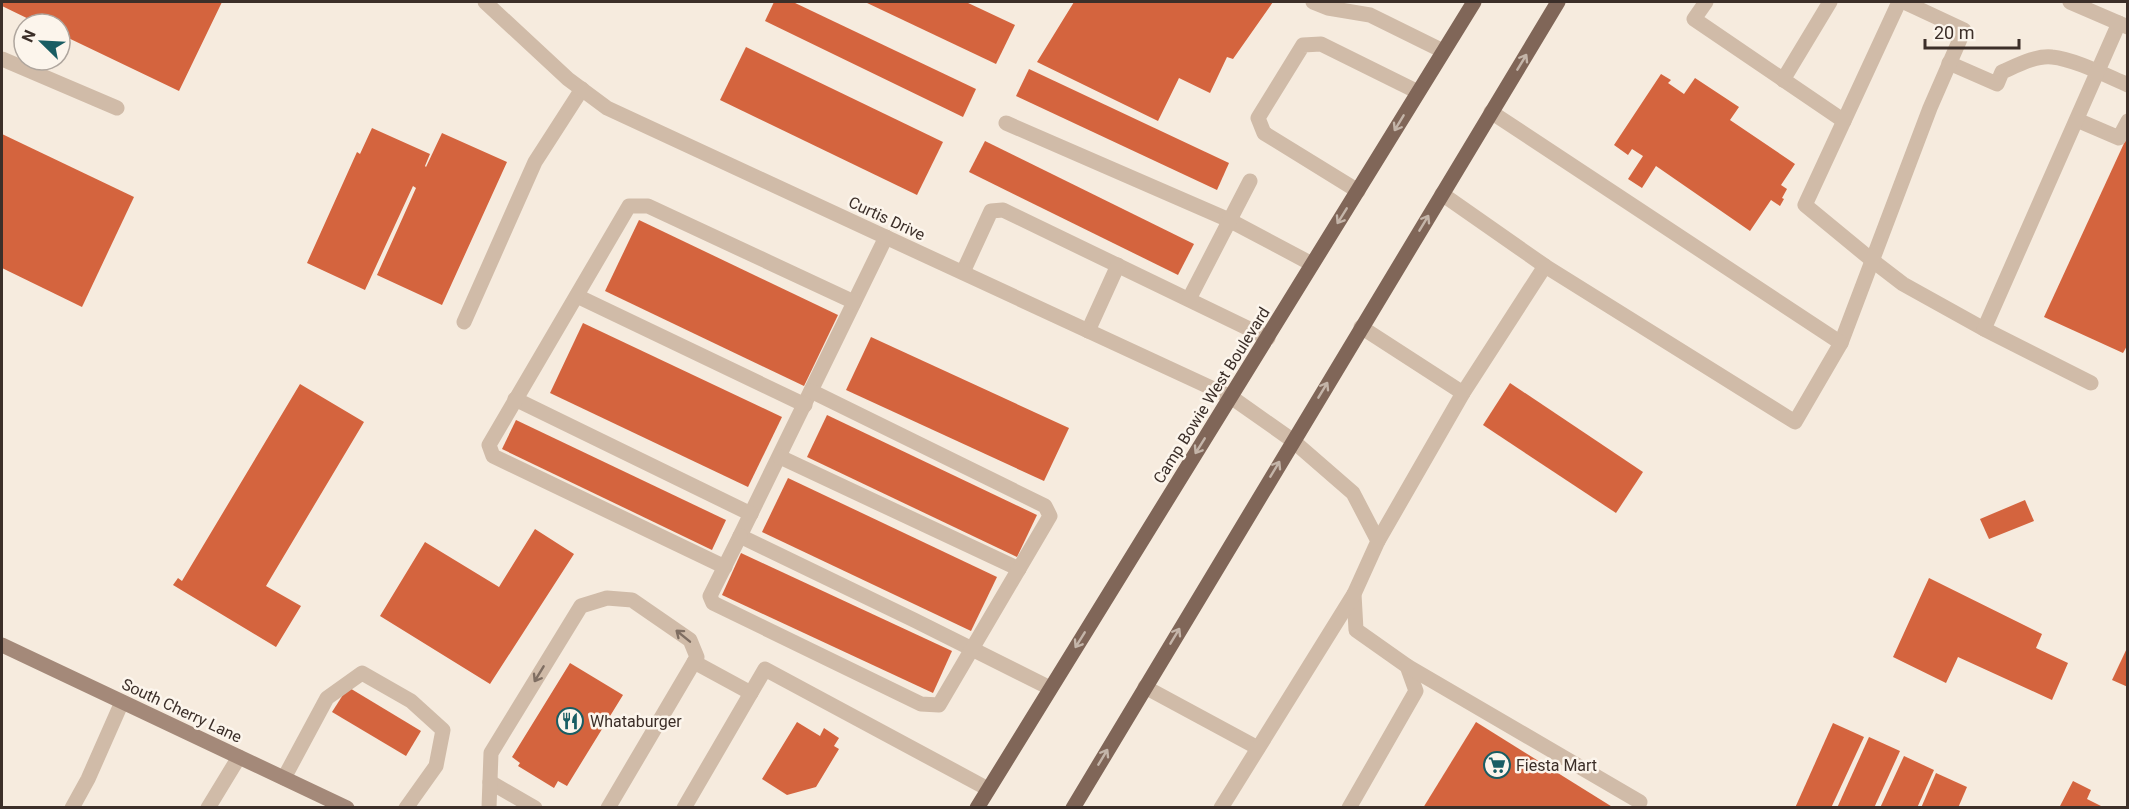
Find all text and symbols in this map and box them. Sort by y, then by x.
north arrow [12,12,72,72]
scale bar [1925,12,2020,50]
text: 20 m [1934,22,1974,43]
text: N [18,27,40,45]
one-way arrow [1516,54,1528,71]
one-way arrow [1393,114,1405,131]
street label: Curtis Drive [845,192,928,244]
one-way arrow [1336,207,1348,224]
one-way arrow [1418,215,1430,232]
street label: Camp Bowie West Boulevard [1149,304,1274,487]
one-way arrow [1317,382,1329,399]
one-way arrow [1194,437,1206,454]
one-way arrow [1270,461,1282,478]
one-way arrow [1170,628,1182,645]
one-way arrow [676,629,691,643]
one-way arrow [1074,631,1086,648]
one-way arrow [533,665,545,682]
street label: South Cherry Lane [119,674,245,747]
restaurant icon: Whataburger [555,706,585,736]
place label: Whataburger [590,712,682,731]
one-way arrow [1097,749,1109,766]
supermarket icon: Fiesta Mart [1482,750,1512,780]
place label: Fiesta Mart [1516,756,1597,775]

